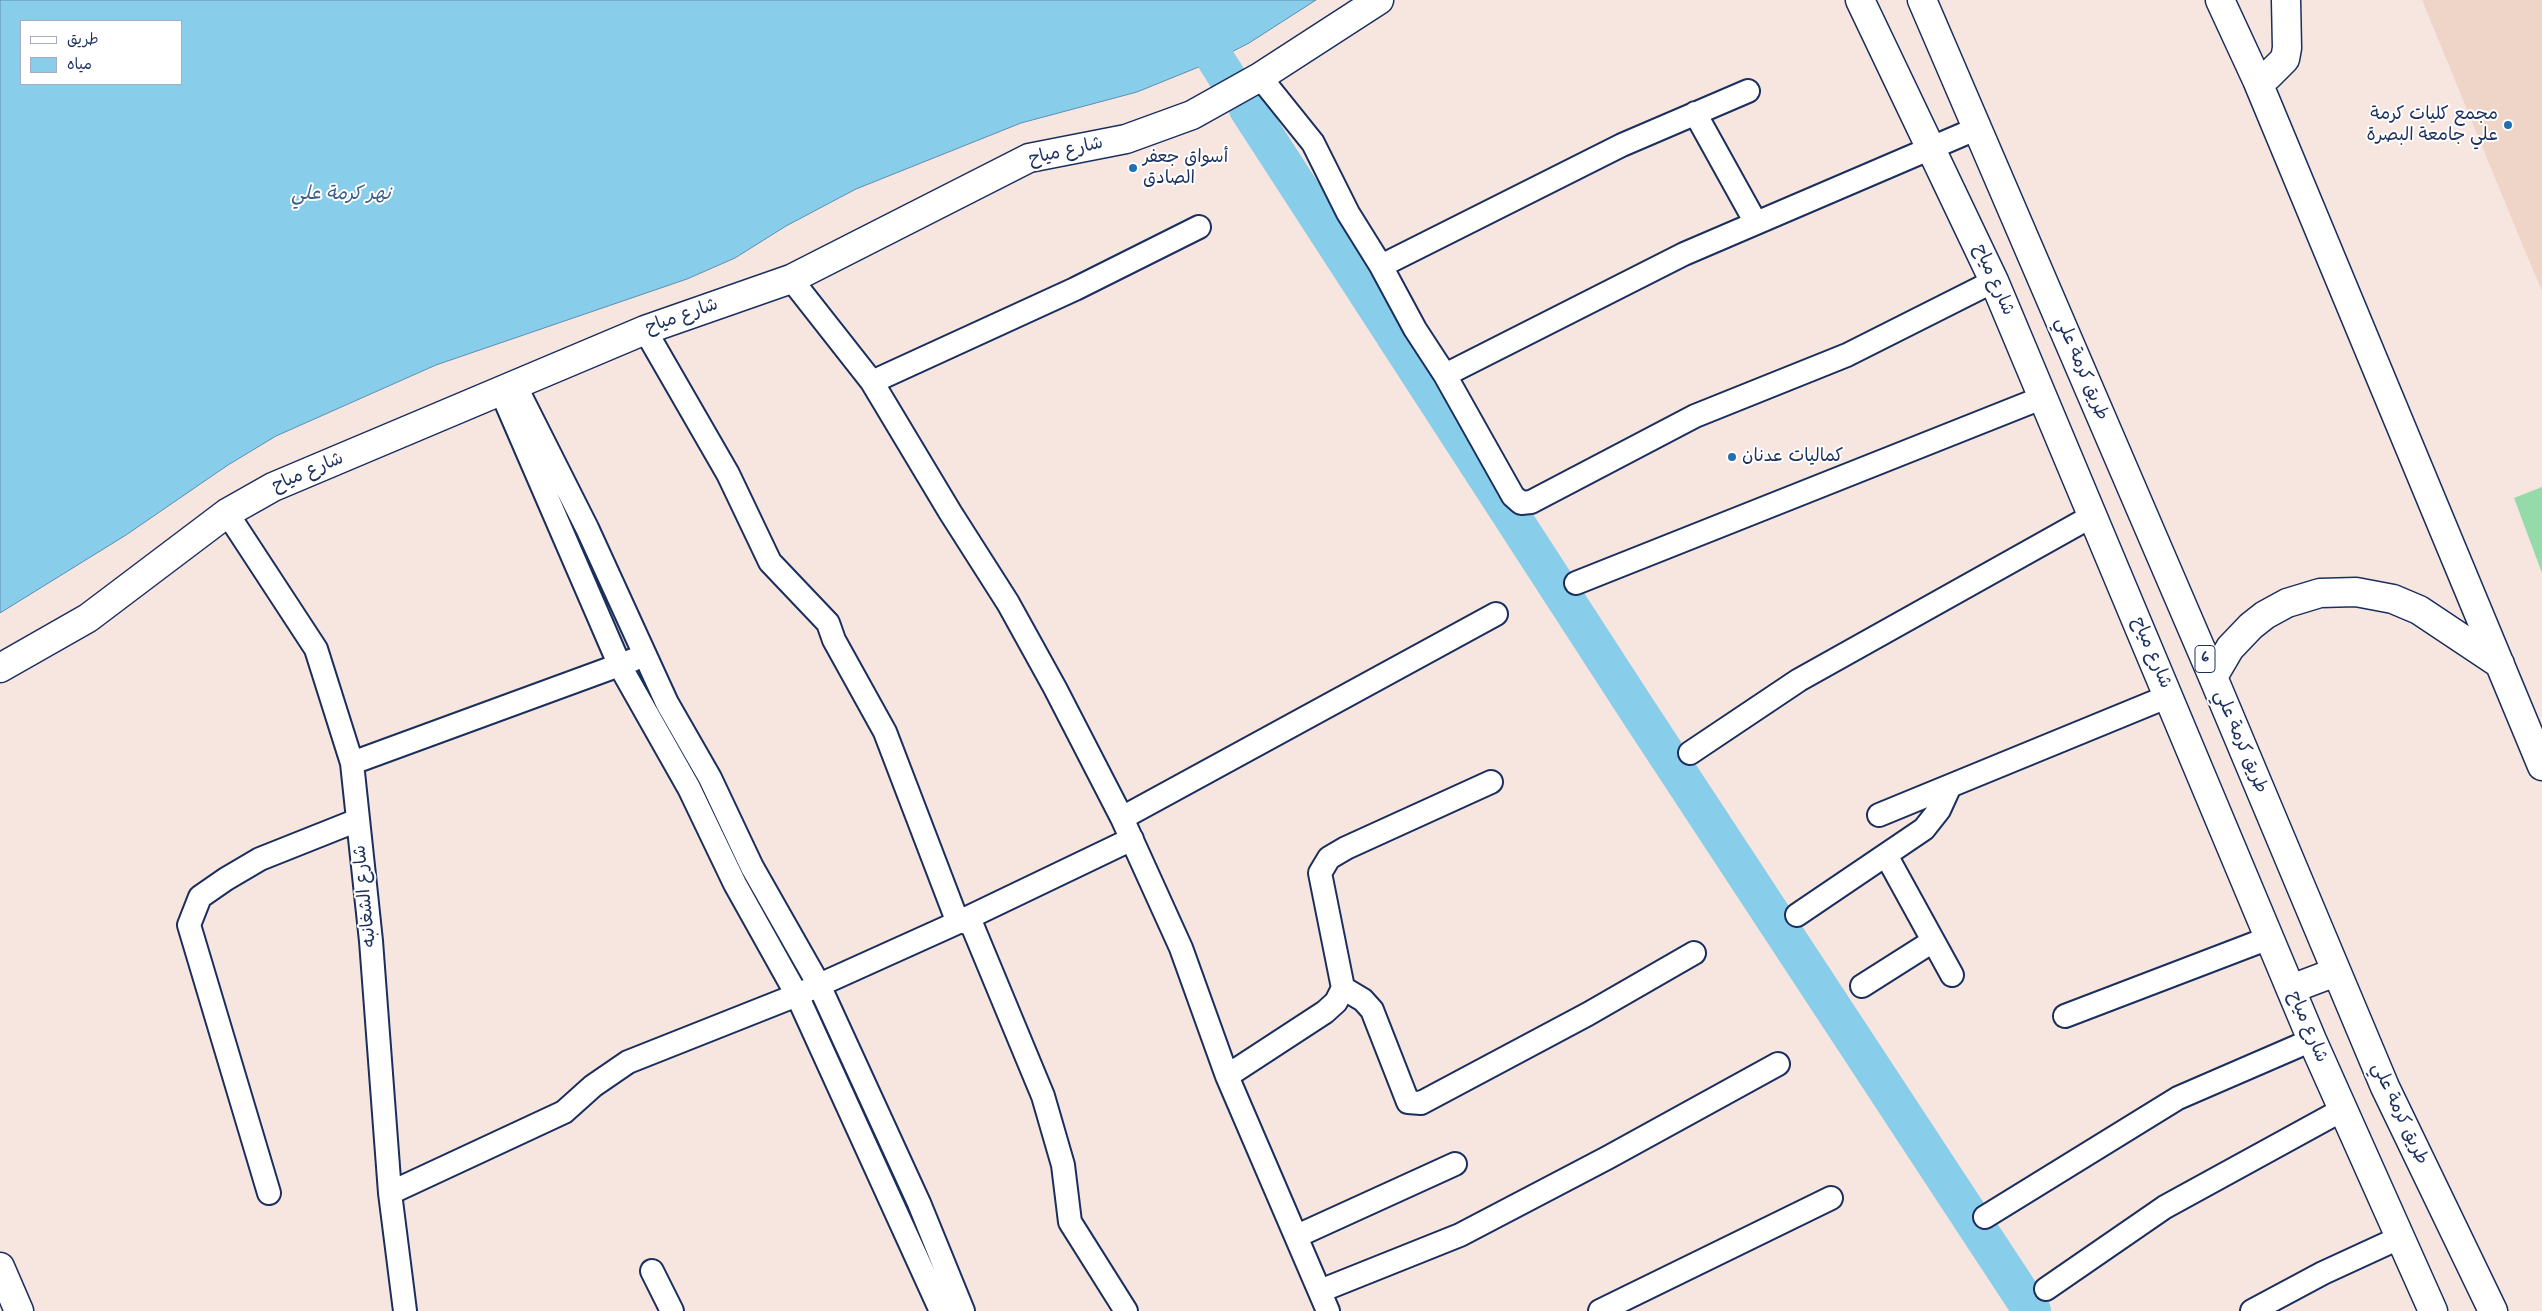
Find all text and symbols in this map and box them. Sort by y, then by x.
legend [20,20,182,85]
text: طريق [67,30,99,50]
text: مياه [67,55,92,75]
place label: مجمع كليات كرمة علي جامعة البصرة [2367,104,2498,146]
marker: مجمع كليات كرمة علي جامعة البصرة [2502,119,2514,131]
street label: شارع مياح [1027,133,1105,171]
place label: أسواق جعفر الصادق [1143,147,1228,190]
marker: أسواق جعفر الصادق [1127,162,1139,174]
water label: نهر كرمة علي [291,184,391,206]
street label: شارع مياح [1968,241,2018,319]
street label: شارع مياح [643,294,721,340]
street label: طريق كرمة علي [2050,314,2112,424]
place label: كماليات عدنان [1742,446,1844,468]
street label: شارع مياح [269,448,347,498]
marker: كماليات عدنان [1726,451,1738,463]
street label: شارع مياح [2126,614,2176,692]
road number: 6 [2195,646,2215,672]
street label: طريق كرمة علي [2209,687,2271,797]
street label: شارع الشغانبه [350,844,382,948]
street label: شارع مياح [2282,988,2332,1066]
street label: طريق كرمة علي [2366,1060,2432,1168]

